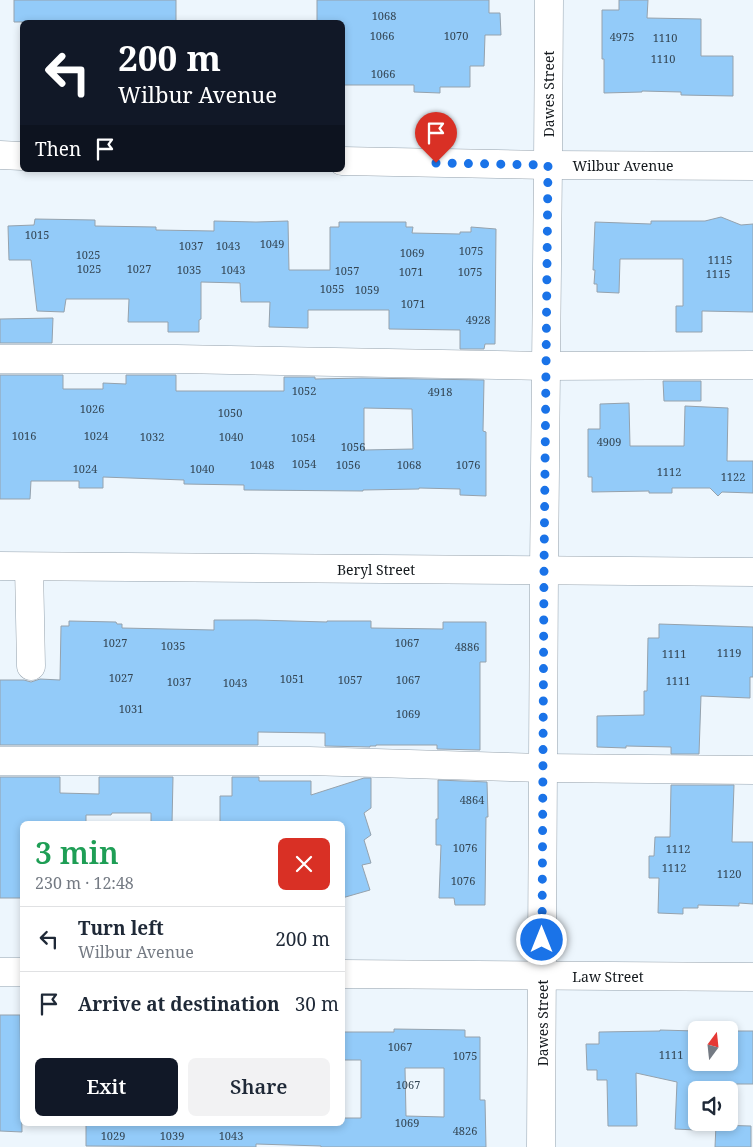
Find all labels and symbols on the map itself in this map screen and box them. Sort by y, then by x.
house number: 1068 [372,8,396,23]
house number: 1066 [370,28,394,43]
house number: 1070 [444,28,468,43]
house number: 4975 [610,29,634,44]
house number: 1110 [653,30,677,45]
street label: Dawes Street [539,51,558,137]
house number: 1110 [651,51,675,66]
house number: 1066 [371,66,395,81]
pin [415,112,457,163]
street label: Wilbur Avenue [572,156,674,175]
house number: 1015 [25,227,49,242]
house number: 1049 [260,236,284,251]
house number: 1037 [179,238,203,253]
house number: 1043 [216,238,240,253]
house number: 1075 [459,243,483,258]
house number: 1069 [400,245,424,260]
house number: 1025 [76,247,100,262]
house number: 1115 [708,252,732,267]
house number: 1025 [77,261,101,276]
house number: 1027 [127,261,151,276]
house number: 1035 [177,262,201,277]
house number: 1043 [221,262,245,277]
house number: 1057 [335,263,359,278]
house number: 1071 [399,264,423,279]
house number: 1075 [458,264,482,279]
house number: 1115 [706,266,730,281]
house number: 1055 [320,281,344,296]
house number: 1059 [355,282,379,297]
house number: 1071 [401,296,425,311]
house number: 4928 [466,312,490,327]
house number: 1052 [292,383,316,398]
house number: 4918 [428,384,452,399]
house number: 1026 [80,401,104,416]
house number: 1050 [218,405,242,420]
house number: 1016 [12,428,36,443]
house number: 1024 [84,428,108,443]
house number: 1032 [140,429,164,444]
house number: 1040 [219,429,243,444]
house number: 1054 [291,430,315,445]
house number: 4909 [597,434,621,449]
house number: 1056 [341,439,365,454]
house number: 1054 [292,456,316,471]
house number: 1048 [250,457,274,472]
house number: 1056 [336,457,360,472]
house number: 1068 [397,457,421,472]
house number: 1076 [456,457,480,472]
house number: 1024 [73,461,97,476]
house number: 1040 [190,461,214,476]
house number: 1112 [657,464,681,479]
house number: 1122 [721,469,745,484]
street label: Beryl Street [337,560,415,579]
house number: 1027 [103,635,127,650]
house number: 1067 [395,635,419,650]
house number: 1035 [161,638,185,653]
house number: 4886 [455,639,479,654]
house number: 1119 [717,645,741,660]
house number: 1111 [662,646,686,661]
house number: 1027 [109,670,133,685]
house number: 1051 [280,671,304,686]
house number: 1057 [338,672,362,687]
house number: 1067 [396,672,420,687]
house number: 1111 [666,673,690,688]
house number: 1037 [167,674,191,689]
house number: 1043 [223,675,247,690]
house number: 1031 [119,701,143,716]
house number: 1069 [396,706,420,721]
house number: 4864 [460,792,484,807]
house number: 1076 [453,840,477,855]
house number: 1112 [666,841,690,856]
house number: 1112 [662,860,686,875]
house number: 1120 [717,866,741,881]
house number: 1076 [451,873,475,888]
position arrow [515,913,567,965]
street label: Law Street [572,967,644,986]
street label: Dawes Street [533,980,552,1066]
north arrow [688,1021,738,1071]
house number: 1067 [388,1039,412,1054]
house number: 1111 [659,1047,683,1062]
house number: 1075 [453,1048,477,1063]
house number: 1067 [396,1077,420,1092]
house number: 1069 [395,1115,419,1130]
house number: 4826 [453,1123,477,1138]
house number: 1029 [101,1128,125,1143]
house number: 1039 [160,1128,184,1143]
house number: 1043 [219,1128,243,1143]

